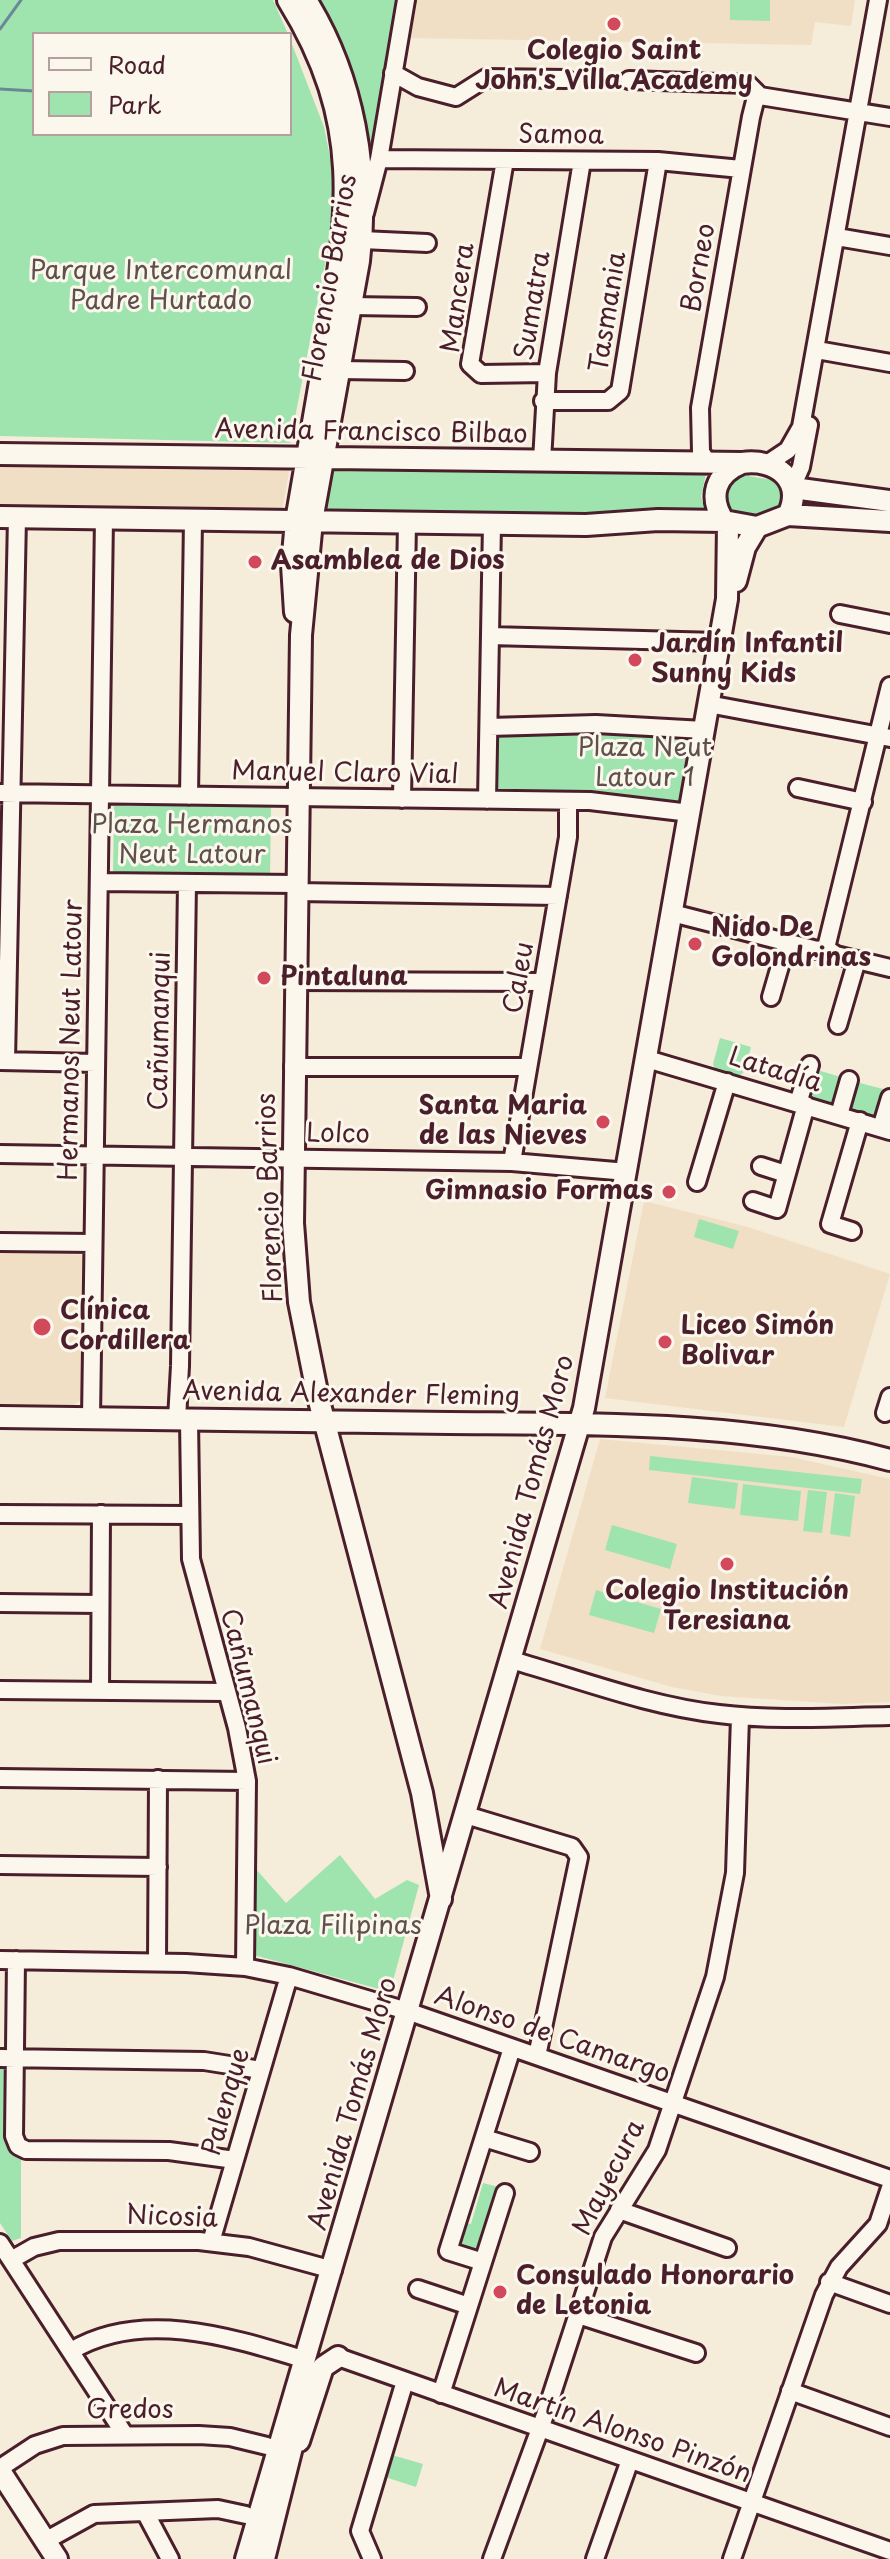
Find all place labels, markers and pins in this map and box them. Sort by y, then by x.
marker: Colegio Saint John's Villa Academy [605,15,623,33]
place label: Colegio Saint John's Villa Academy [475,36,753,98]
place label: Asamblea de Dios [271,546,505,578]
marker: Asamblea de Dios [246,553,264,571]
place label: Jardín Infantil Sunny Kids [651,629,843,690]
marker: Jardín Infantil Sunny Kids [626,651,644,669]
place label: Nido De Golondrinas [711,913,871,974]
marker: Nido De Golondrinas [686,935,704,953]
place label: Pintaluna [280,962,407,994]
marker: Pintaluna [255,969,273,987]
place label: Santa Maria de las Nieves [419,1091,587,1152]
marker: Santa Maria de las Nieves [594,1113,612,1131]
place label: Gimnasio Formas [425,1176,653,1208]
marker: Gimnasio Formas [660,1183,678,1201]
place label: Clínica Cordillera [60,1296,190,1358]
place label: Liceo Simón Bolivar [681,1311,834,1372]
marker: Clínica Cordillera [31,1316,53,1338]
marker: Liceo Simón Bolivar [656,1333,674,1351]
marker: Colegio Institución Teresiana [718,1555,736,1573]
place label: Colegio Institución Teresiana [605,1576,849,1638]
place label: Consulado Honorario de Letonia [516,2261,794,2322]
marker: Consulado Honorario de Letonia [491,2283,509,2301]

